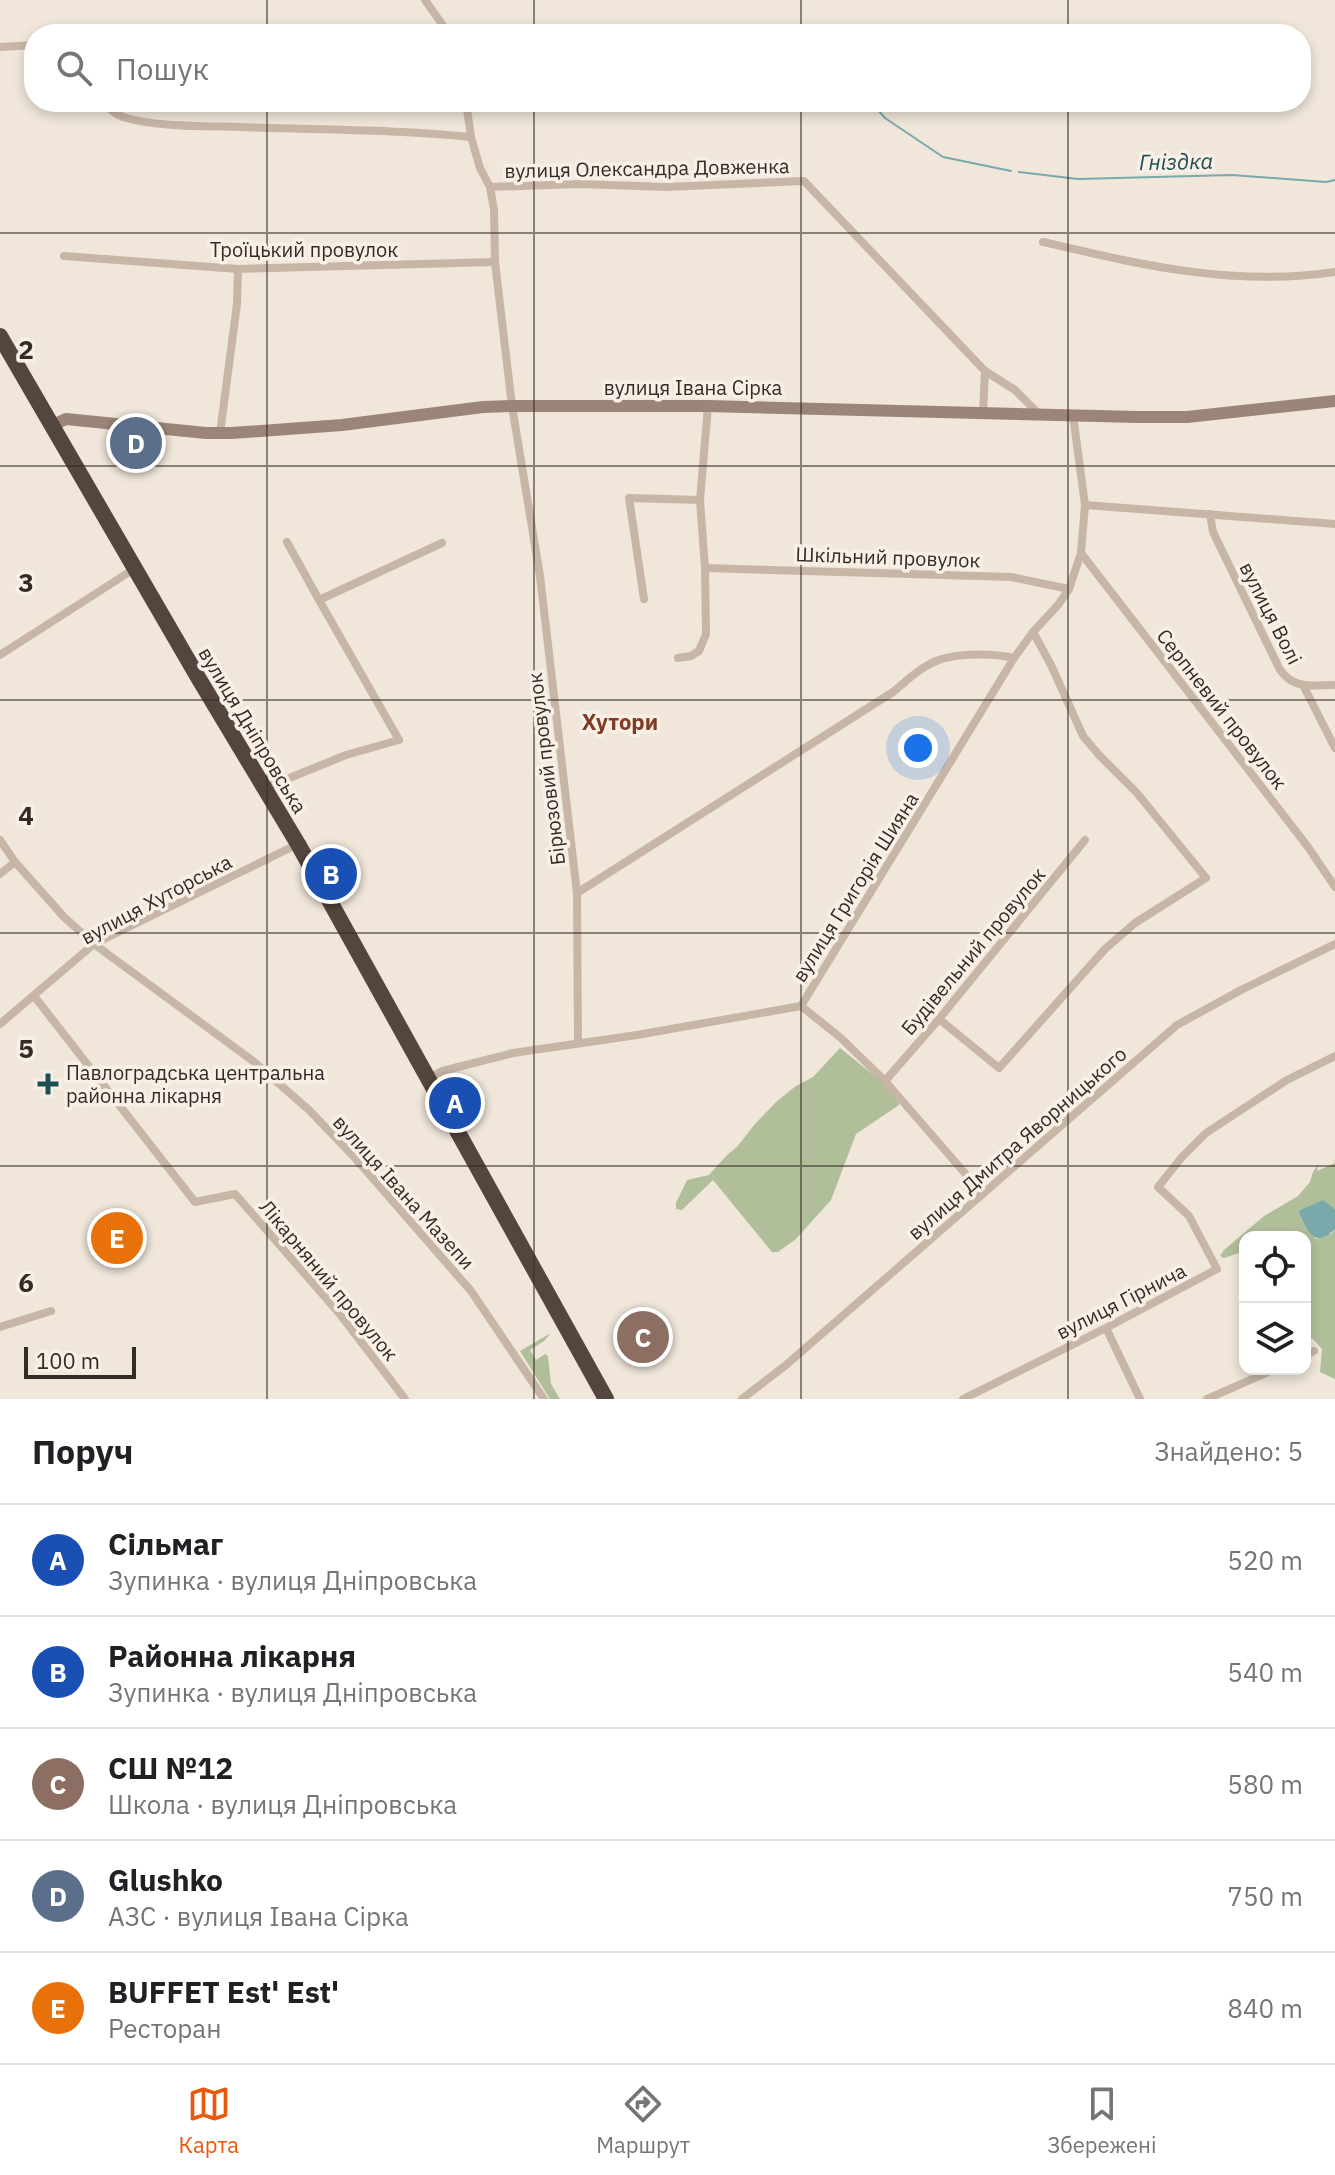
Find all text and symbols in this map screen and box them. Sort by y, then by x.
search box [24,24,1311,112]
icon: search [52,46,96,90]
text: Пошук [116,49,209,88]
water label: Гніздка [1139,146,1213,176]
street label: вулиця Олександра Довженка [504,152,790,184]
street label: Троїцький провулок [210,236,398,263]
text: 2 [18,332,34,366]
street label: вулиця Івана Сірка [604,374,783,401]
pin: D [110,413,162,473]
street label: Шкільний провулок [795,540,981,574]
street label: вулиця Волі [1234,557,1308,669]
text: 3 [18,565,34,599]
street label: Серпневий провулок [1151,623,1293,795]
street label: вулиця Дніпровська [193,642,314,819]
street label: Бірюзовий провулок [521,671,571,867]
district label: Хутори [582,707,658,736]
your location [898,728,938,768]
street label: вулиця Григорія Шияна [786,787,925,987]
text: 4 [18,798,34,832]
pin: B [305,844,357,904]
street label: вулиця Хуторська [76,848,236,950]
street label: Будівельний провулок [895,861,1051,1041]
text: 5 [18,1031,34,1065]
street label: вулиця Дмитра Яворницького [902,1040,1132,1246]
place label: Павлоградська центральна районна лікарня [66,1059,325,1109]
marker: Павлоградська центральна районна лікарня [37,1073,59,1095]
pin: A [429,1073,481,1133]
street label: вулиця Івана Мазепи [327,1109,481,1275]
street label: Лікарняний провулок [254,1194,404,1366]
pin: E [91,1208,143,1268]
map controls [1239,1231,1311,1375]
button: locate [1239,1231,1311,1303]
street label: вулиця Гірнича [1052,1257,1191,1345]
text: 6 [18,1265,34,1299]
button: layers [1239,1303,1311,1375]
pin: C [617,1307,669,1367]
scale bar [24,1343,136,1379]
text: 100 m [36,1346,100,1375]
text: Поруч [32,1429,133,1473]
text: Знайдено: 5 [1154,1434,1303,1468]
text: Сільмаг [108,1524,223,1563]
text: A [49,1543,67,1577]
text: 520 m [1227,1543,1303,1577]
text: Зупинка · вулиця Дніпровська [108,1563,477,1597]
text: Районна лікарня [108,1636,356,1675]
text: B [49,1655,67,1689]
text: 540 m [1227,1655,1303,1689]
text: Зупинка · вулиця Дніпровська [108,1675,477,1709]
text: СШ №12 [108,1748,233,1787]
text: C [50,1767,66,1801]
text: 580 m [1227,1767,1303,1801]
text: Школа · вулиця Дніпровська [108,1787,457,1821]
text: Glushko [108,1860,223,1899]
text: D [49,1879,67,1913]
text: 750 m [1227,1879,1303,1913]
text: АЗС · вулиця Івана Сірка [108,1899,409,1933]
text: BUFFET Est' Est' [108,1972,339,2011]
text: E [50,1991,66,2025]
text: 840 m [1227,1991,1303,2025]
text: Ресторан [108,2011,221,2045]
tab: Карта [179,2082,239,2159]
tab: Маршрут [596,2082,690,2159]
tab: Збережені [1047,2082,1156,2159]

